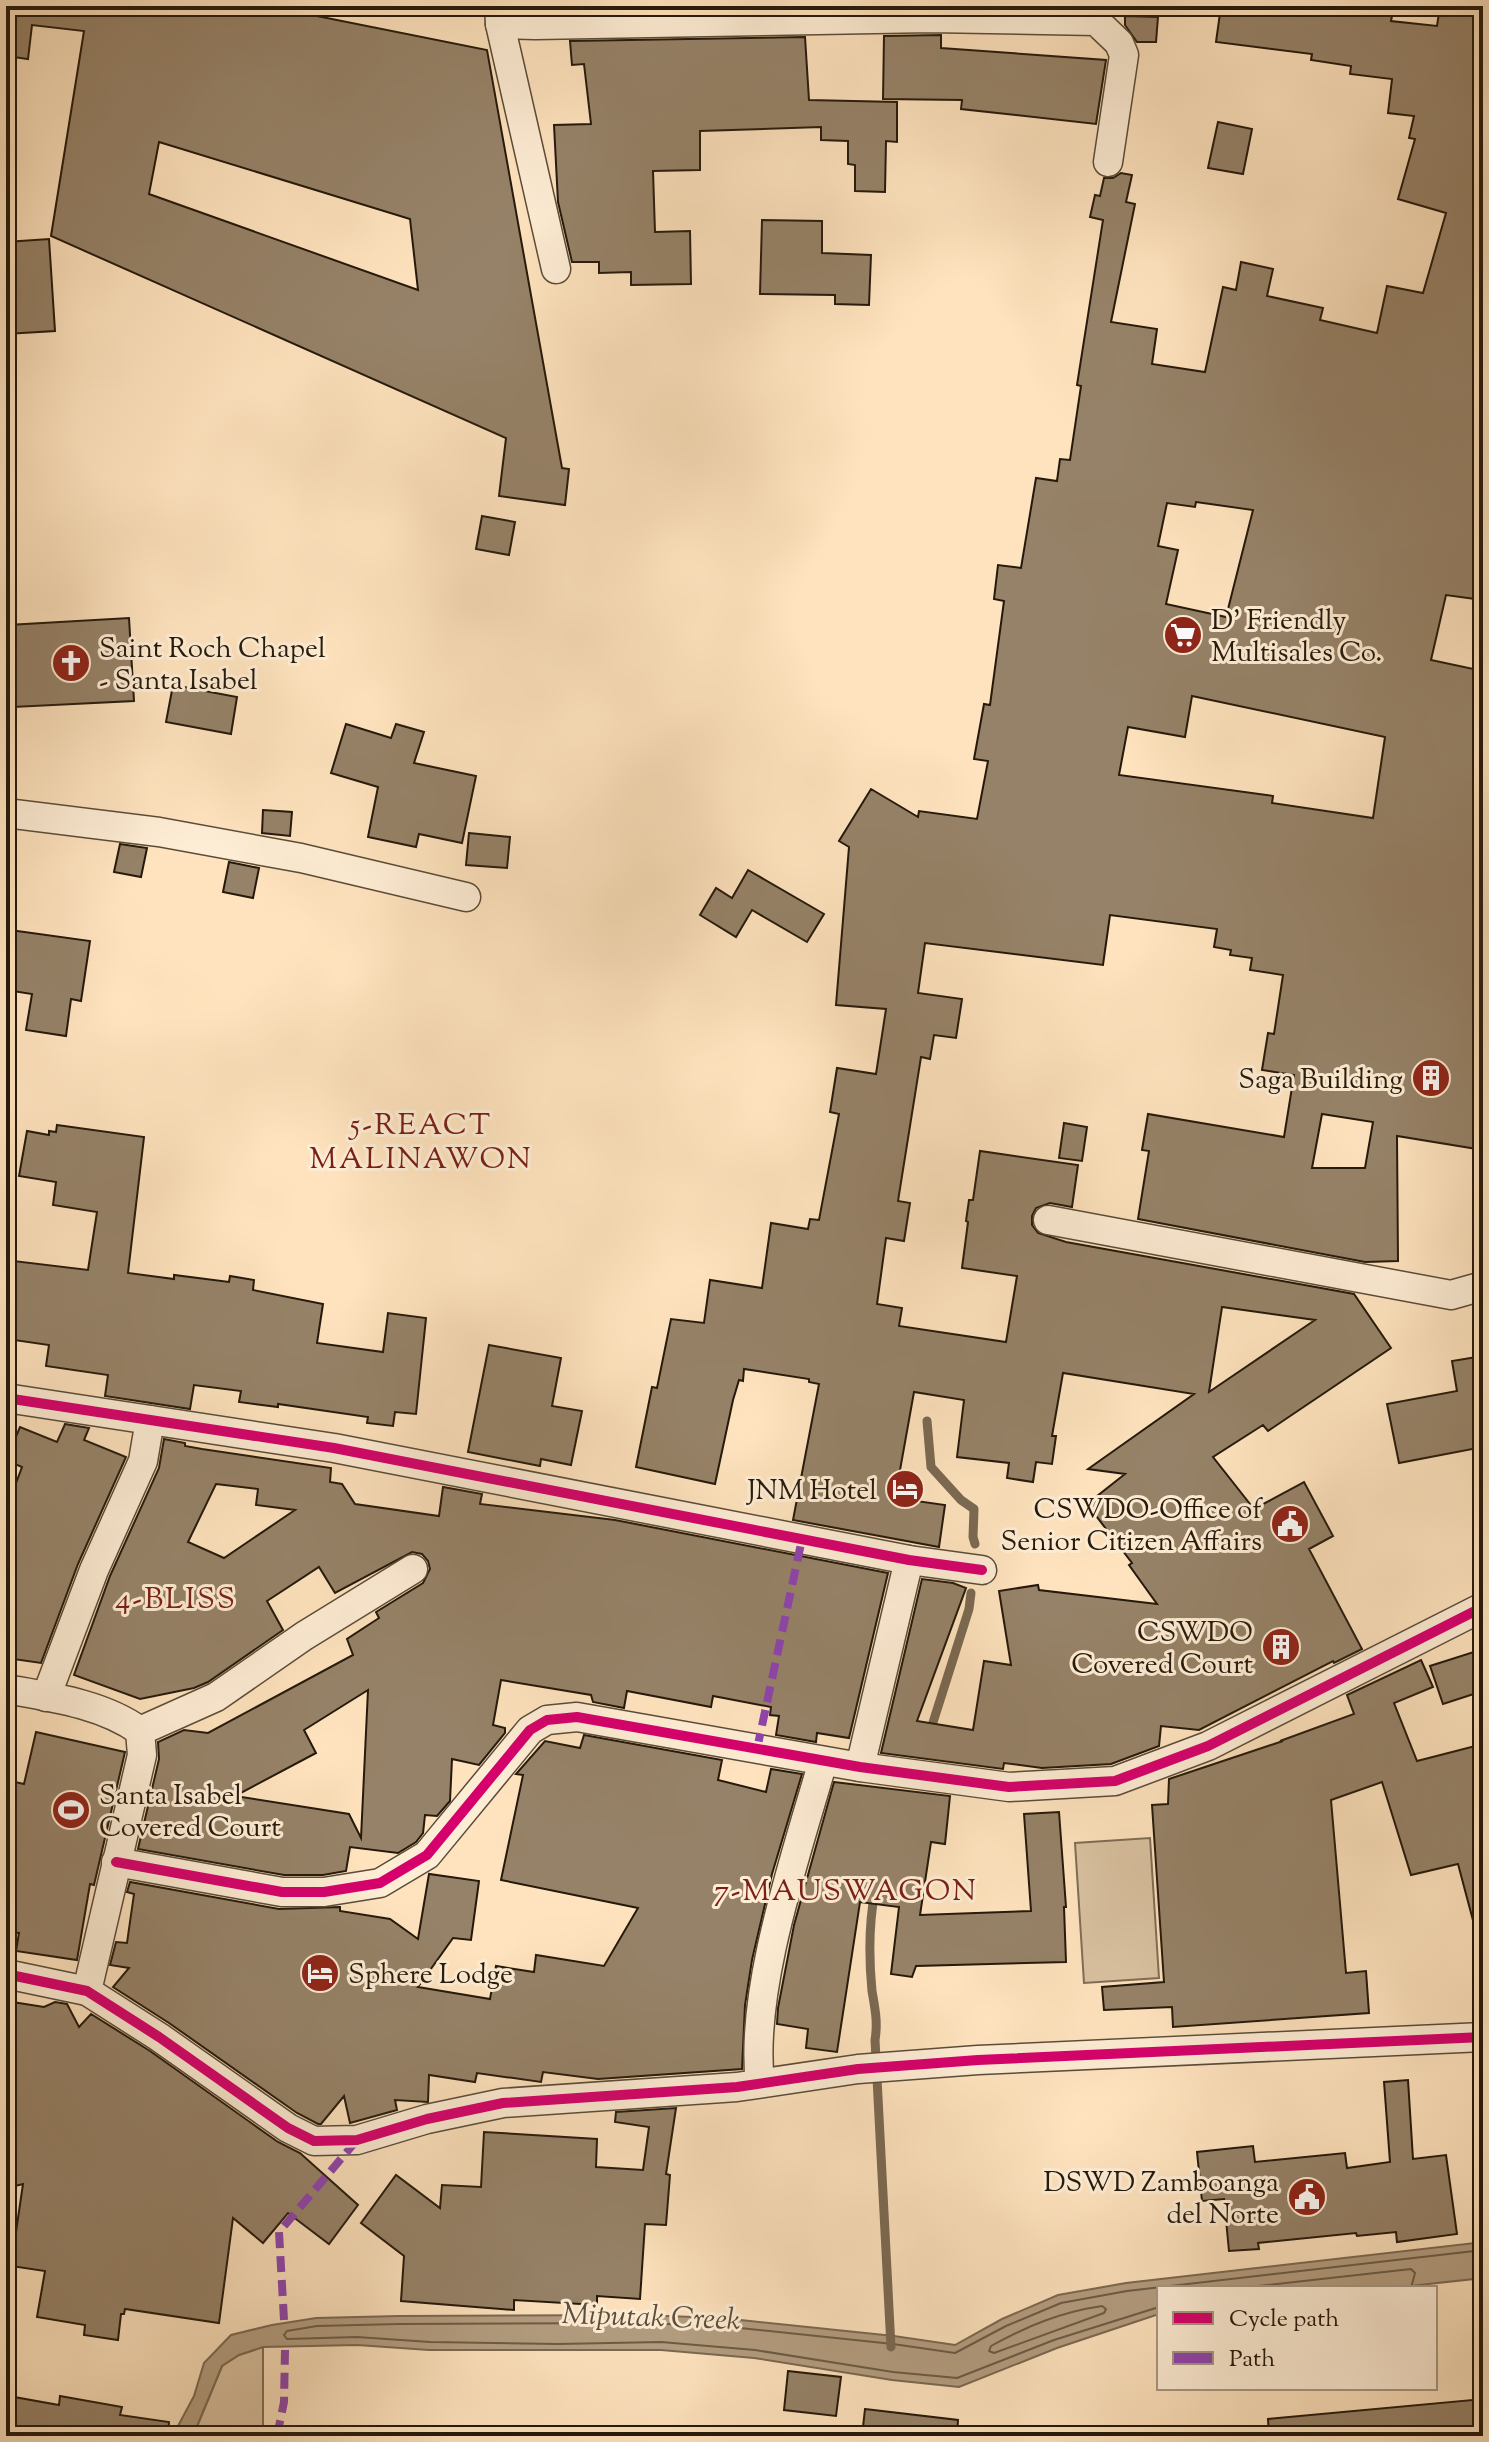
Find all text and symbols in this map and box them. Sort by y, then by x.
place label: D' Friendly Multisales Co. [1211,602,1382,674]
supermarket icon: D' Friendly Multisales Co. [1162,614,1204,656]
place label: Saint Roch Chapel - Santa Isabel [99,630,326,702]
church icon: Saint Roch Chapel - Santa Isabel [50,642,92,684]
building icon: Saga Building [1410,1057,1452,1099]
place label: Saga Building [1238,1061,1403,1101]
district label: 5-REACT MALINAWON [309,1105,533,1182]
hotel icon: JNM Hotel [884,1468,926,1510]
place label: JNM Hotel [745,1472,877,1512]
place label: CSWDO-Office of Senior Citizen Affairs [1001,1491,1263,1563]
public building icon: CSWDO-Office of Senior Citizen Affairs [1269,1503,1311,1545]
district label: 4-BLISS [115,1579,237,1622]
place label: CSWDO Covered Court [1071,1614,1253,1686]
building icon: CSWDO Covered Court [1260,1626,1302,1668]
place label: Santa Isabel Covered Court [99,1777,281,1849]
sports icon: Santa Isabel Covered Court [50,1789,92,1831]
district label: 7-MAUSWAGON [714,1871,978,1914]
hotel icon: Sphere Lodge [299,1952,341,1994]
place label: Sphere Lodge [348,1956,513,1996]
place label: DSWD Zamboanga del Norte [1043,2164,1279,2236]
public building icon: DSWD Zamboanga del Norte [1286,2176,1328,2218]
legend [1157,2286,1437,2390]
water label: Miputak Creek [561,2294,741,2343]
text: Cycle path [1229,2303,1339,2337]
text: Path [1229,2343,1275,2377]

